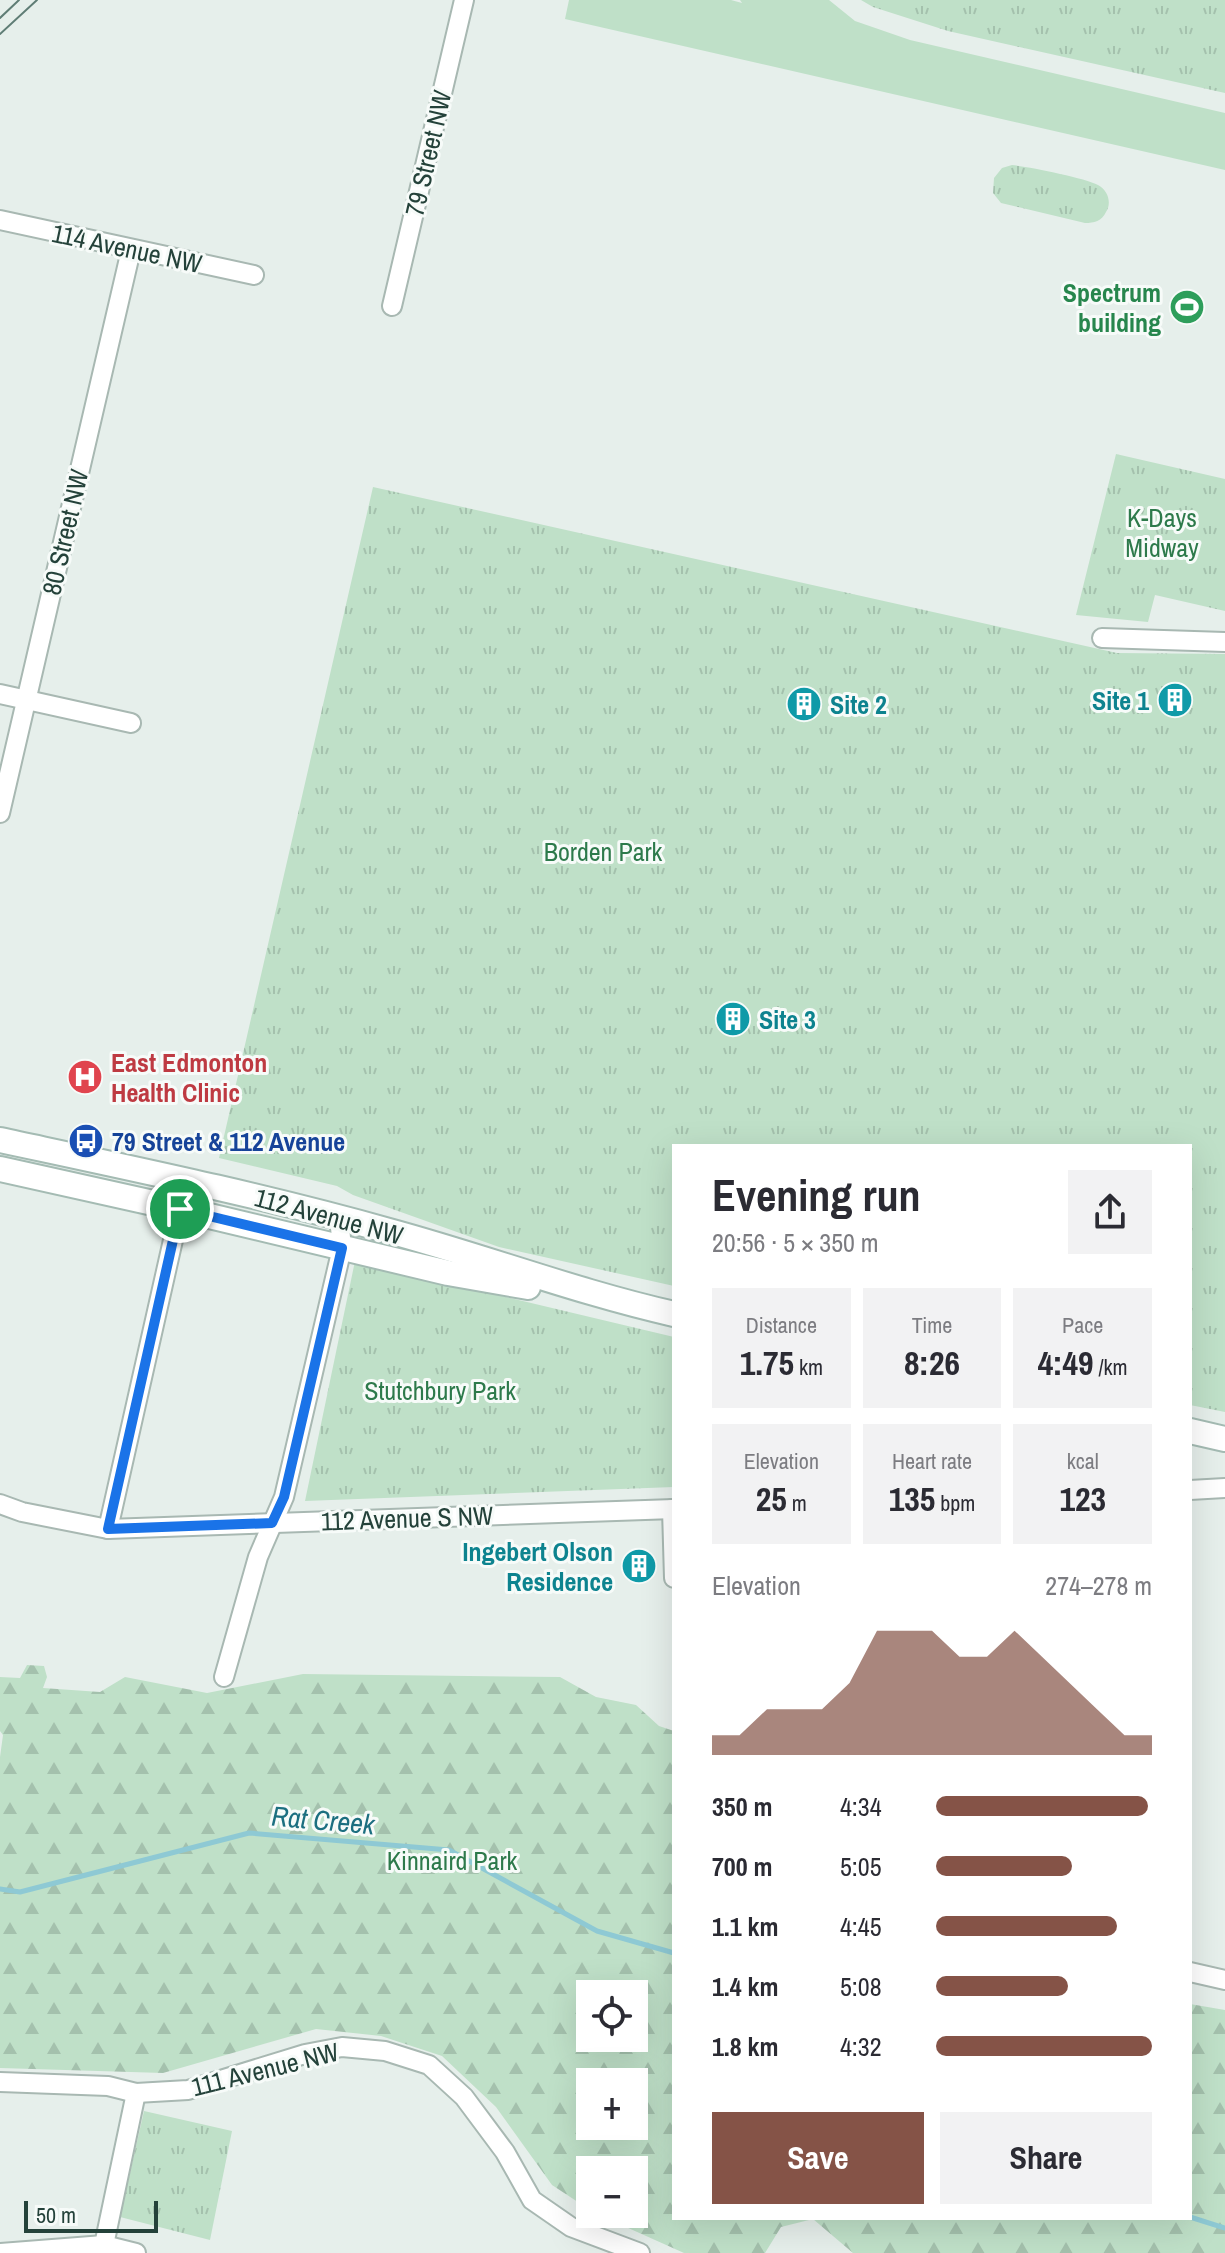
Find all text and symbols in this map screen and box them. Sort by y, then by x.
street label: 79 Street NW [397,87,459,219]
street label: 114 Avenue NW [49,215,205,281]
place label: Spectrum building [1063,275,1161,340]
sports icon: Spectrum building [1168,288,1206,326]
street label: 80 Street NW [34,466,96,598]
park label: K-Days Midway [1125,500,1199,565]
building icon: Site 1 [1156,681,1194,719]
place label: Site 1 [1092,683,1149,718]
building icon: Site 2 [785,685,823,723]
place label: Site 2 [830,687,887,722]
park label: Borden Park [544,834,663,869]
building icon: Site 3 [714,1000,752,1038]
place label: Site 3 [759,1002,816,1037]
place label: East Edmonton Health Clinic [111,1045,267,1110]
hospital icon: East Edmonton Health Clinic [66,1058,104,1096]
bus stop icon: 79 Street & 112 Avenue [67,1122,105,1160]
place label: 79 Street & 112 Avenue [112,1124,345,1159]
text: Evening run [712,1165,921,1225]
button: share [1068,1170,1152,1254]
pin [146,1175,214,1243]
street label: 112 Avenue NW [251,1179,407,1253]
icon: arrive [158,1187,202,1231]
text: 20:56 · 5 × 350 m [712,1225,879,1260]
text: Distance [746,1310,817,1340]
text: Time [912,1310,952,1340]
text: Pace [1062,1310,1103,1340]
text: 1.75 [740,1340,794,1386]
text: 8:26 [904,1340,960,1386]
text: 4:49 [1038,1340,1094,1386]
text: km [794,1352,823,1382]
text: /km [1094,1352,1128,1382]
park label: Stutchbury Park [364,1373,516,1408]
text: Elevation [744,1446,819,1476]
text: Heart rate [892,1446,972,1476]
text: kcal [1067,1446,1099,1476]
text: 25 [756,1476,787,1522]
text: 135 [889,1476,935,1522]
text: 123 [1059,1476,1106,1522]
text: m [787,1488,807,1518]
text: bpm [935,1488,975,1518]
street label: 112 Avenue S NW [320,1498,494,1538]
place label: Ingebert Olson Residence [463,1534,613,1599]
building icon: Ingebert Olson Residence [620,1547,658,1585]
text: Elevation [712,1568,801,1603]
text: 274–278 m [1045,1568,1152,1603]
text: 350 m [712,1789,772,1824]
text: 4:34 [840,1789,882,1824]
water label: Rat Creek [270,1797,378,1844]
park label: Kinnaird Park [387,1843,518,1878]
text: 700 m [712,1849,772,1884]
text: 5:05 [840,1849,882,1884]
text: 1.1 km [712,1909,778,1944]
text: 4:45 [840,1909,882,1944]
text: 1.4 km [712,1969,778,2004]
text: 5:08 [840,1969,882,2004]
map controls [576,1980,648,2228]
button: locate [576,1980,648,2052]
text: 1.8 km [712,2029,778,2064]
text: 4:32 [840,2029,882,2064]
street label: 111 Avenue NW [188,2034,342,2104]
button: + [576,2068,648,2140]
button: Save [712,2112,924,2204]
button: Share [940,2112,1152,2204]
button: − [576,2156,648,2228]
scale bar [24,2197,158,2233]
text: 50 m [36,2200,76,2230]

